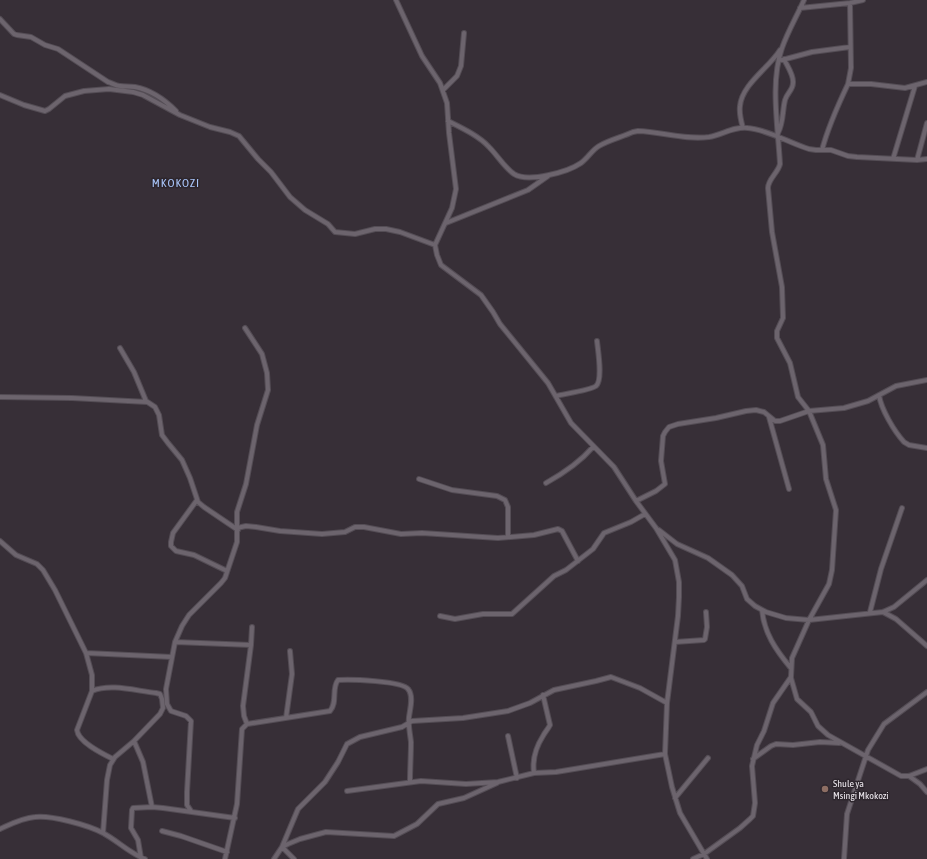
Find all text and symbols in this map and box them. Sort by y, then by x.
district label: MKOKOZI [152,176,200,190]
place label: Shule ya Msingi Mkokozi [833,778,889,801]
marker: Shule ya Msingi Mkokozi [820,784,830,794]

